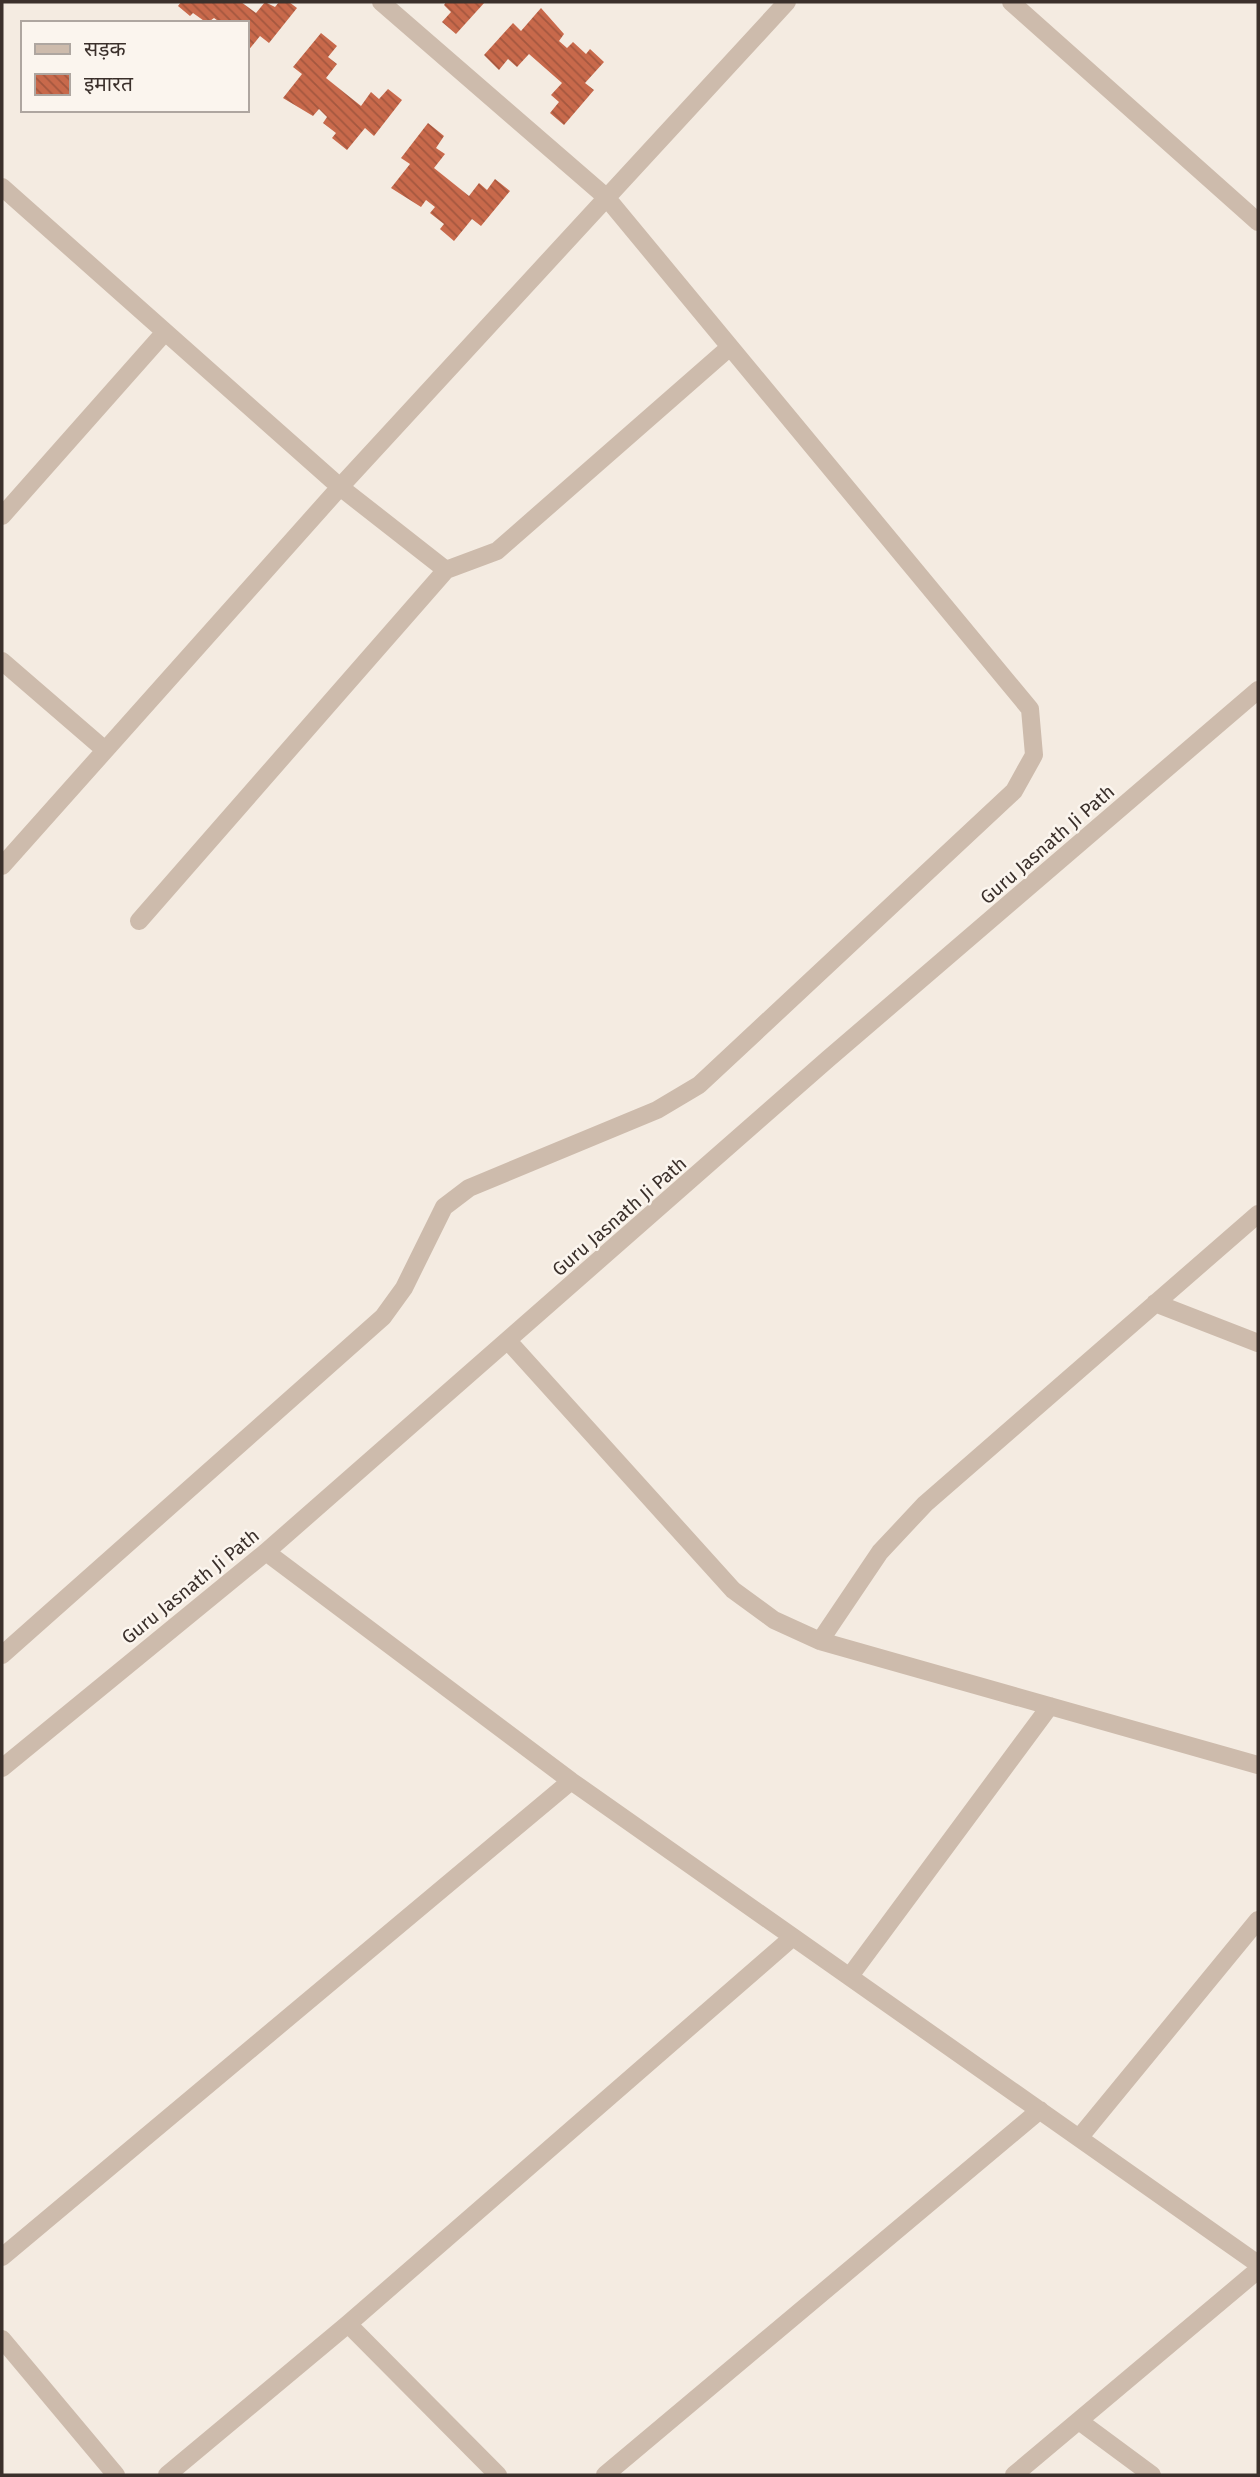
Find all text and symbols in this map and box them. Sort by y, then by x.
legend [21,21,248,112]
text: सड़क [84,36,126,62]
text: इमारत [84,71,134,97]
street label: Guru Jasnath Ji Path [976,780,1119,909]
street label: Guru Jasnath Ji Path [548,1152,691,1281]
street label: Guru Jasnath Ji Path [117,1524,264,1649]

